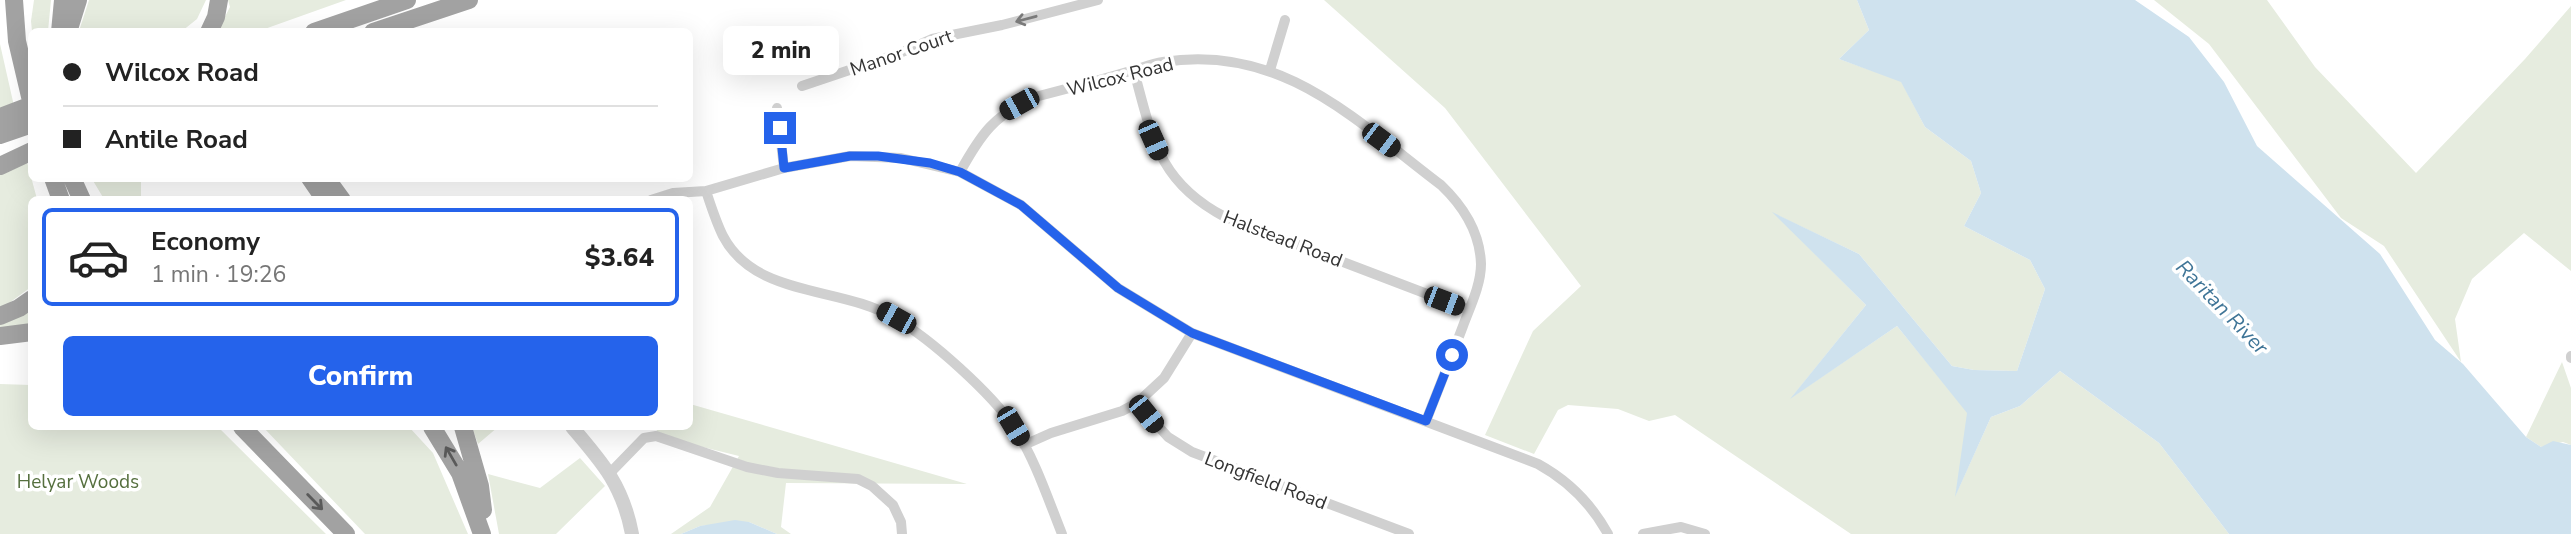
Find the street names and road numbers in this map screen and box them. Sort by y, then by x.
street label: Manor Court [847,23,956,83]
street label: Wilcox Road [1064,51,1176,103]
street label: Halstead Road [1219,204,1346,274]
street label: Longfield Road [1201,446,1331,516]

